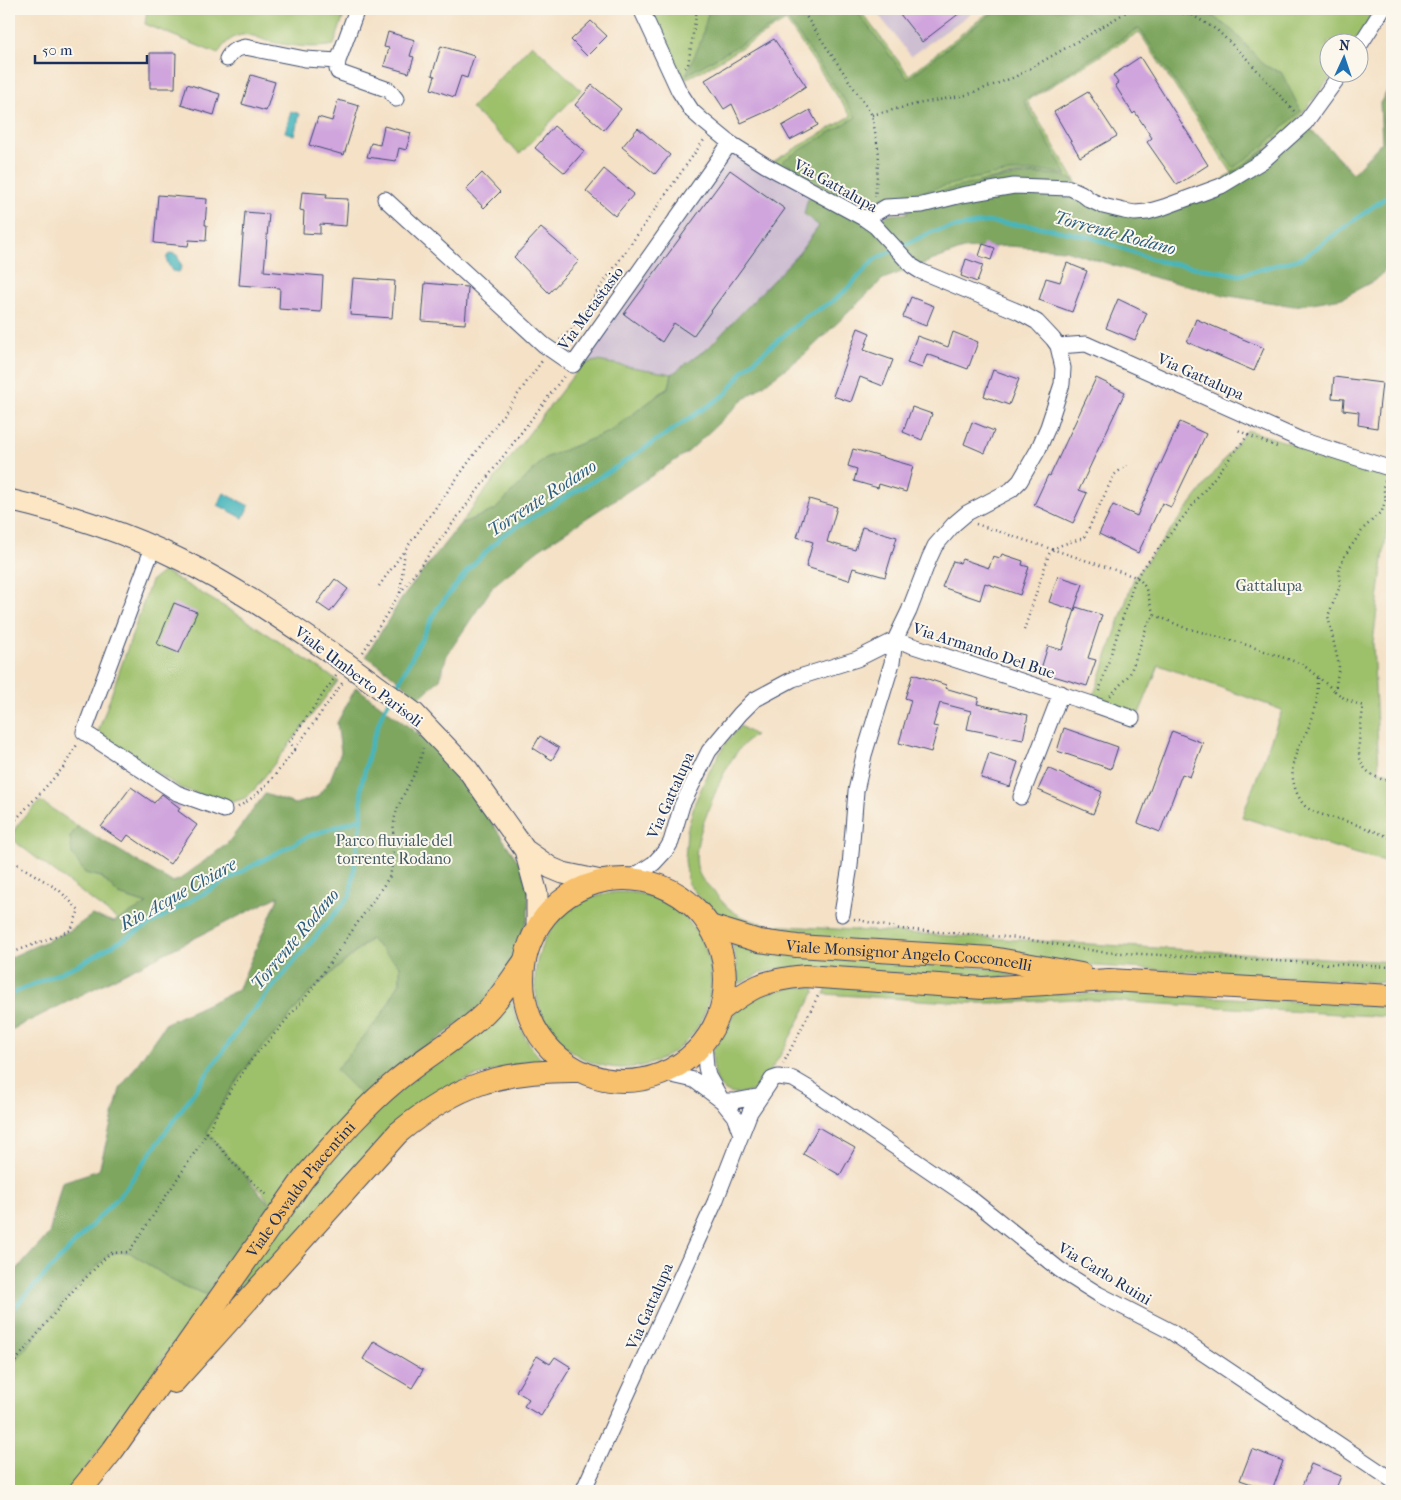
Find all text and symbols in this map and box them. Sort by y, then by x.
scale bar [35,32,148,64]
north arrow [1318,32,1368,82]
text: N [1339,37,1351,54]
text: 50 m [42,41,73,59]
street label: Via Gattalupa [790,154,882,217]
water label: Torrente Rodano [1052,207,1178,260]
street label: Via Metastasio [553,263,627,355]
street label: Via Gattalupa [1154,348,1248,404]
water label: Torrente Rodano [484,455,601,541]
park label: Gattalupa [1236,576,1303,595]
street label: Via Armando Del Bue [909,618,1057,682]
street label: Viale Umberto Parisoli [290,621,427,731]
street label: Via Gattalupa [642,748,698,842]
park label: Parco fluviale del torrente Rodano [335,831,453,868]
water label: Rio Acque Chiare [115,853,241,936]
water label: Torrente Rodano [247,885,344,994]
street label: Viale Monsignor Angelo Cocconcelli [784,935,1034,975]
street label: Viale Osvaldo Piacentini [242,1117,359,1262]
street label: Via Carlo Ruini [1054,1238,1155,1309]
street label: Via Gattalupa [621,1259,677,1353]

